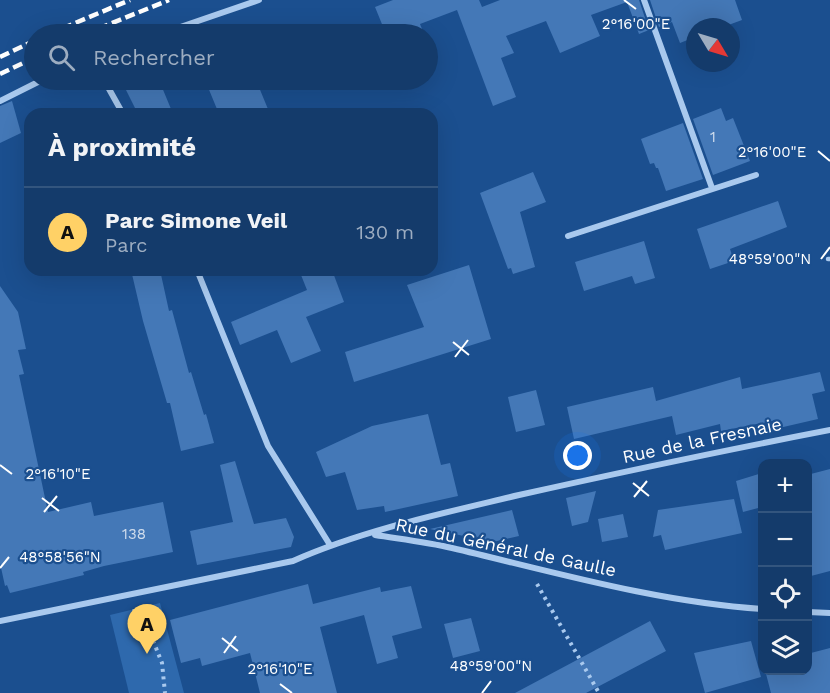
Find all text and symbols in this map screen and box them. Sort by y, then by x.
text: 2°16'00"E [602,15,670,33]
north arrow [686,18,740,72]
search box [24,24,438,90]
icon: search [45,41,78,74]
text: Rechercher [93,45,215,70]
house number: 1 [710,128,716,146]
text: À proximité [48,132,196,162]
text: 2°16'00"E [738,143,806,161]
text: Parc Simone Veil [105,208,287,233]
text: A [61,220,74,244]
text: 130 m [356,220,414,244]
text: Parc [105,233,148,257]
text: 48°59'00"N [729,250,811,268]
street label: Rue de la Fresnaie [620,413,784,467]
your location [563,441,592,470]
map controls [758,459,812,675]
button: + [758,459,812,513]
text: 2°16'10"E [26,465,90,483]
street label: Rue du Général de Gaulle [394,513,618,581]
button: − [758,513,812,567]
house number: 138 [122,525,146,543]
text: 48°58'56"N [19,548,101,566]
button: locate [758,567,812,621]
pin: A [128,604,166,654]
button: layers [758,621,812,675]
text: 48°59'00"N [450,657,532,675]
text: 2°16'10"E [248,660,312,678]

